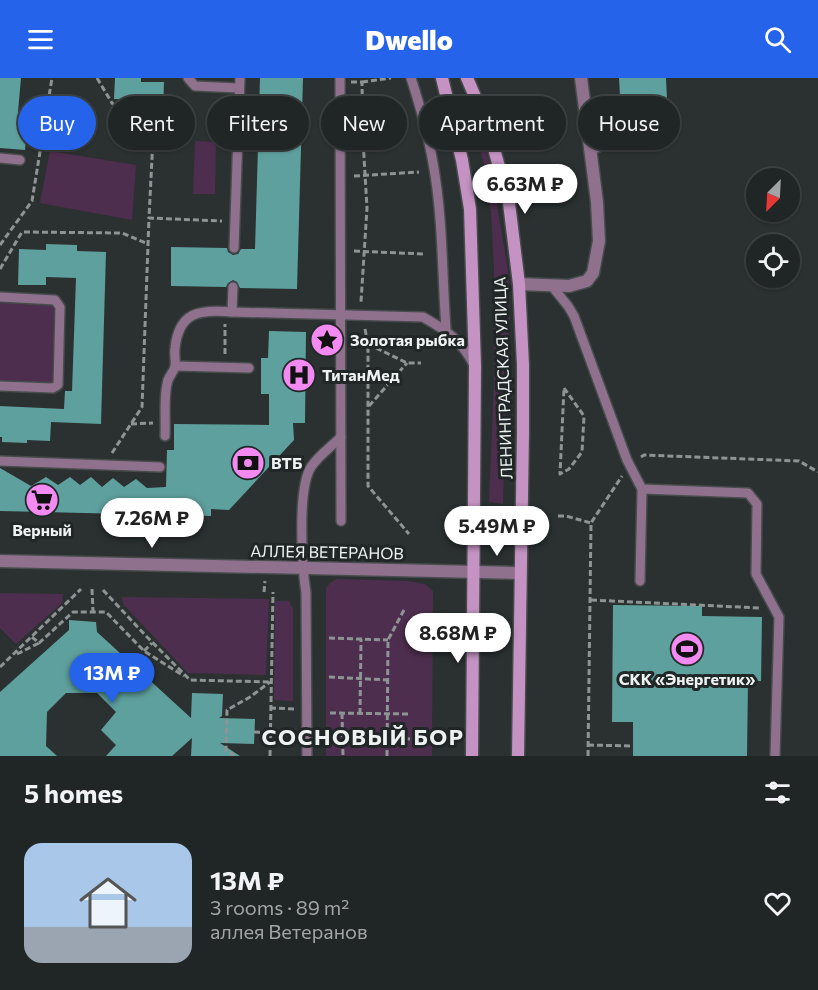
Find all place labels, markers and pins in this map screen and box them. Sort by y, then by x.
pin: 6.63M ₽ [470,164,580,215]
place icon: Золотая рыбка [309,322,345,358]
place label: Золотая рыбка [350,330,465,349]
hospital icon: ТитанМед [281,357,317,393]
place label: ТитанМед [322,365,400,384]
bank icon: ВТБ [230,445,266,481]
place label: ВТБ [271,453,302,472]
supermarket icon: Верный [24,482,60,518]
pin: 7.26M ₽ [97,498,207,549]
pin: 5.49M ₽ [442,506,552,557]
place label: Верный [12,520,72,539]
pin: 8.68M ₽ [403,613,513,664]
sports icon: СКК «Энергетик» [669,631,705,667]
pin: 13M ₽ [70,653,154,704]
place label: СКК «Энергетик» [619,669,755,688]

